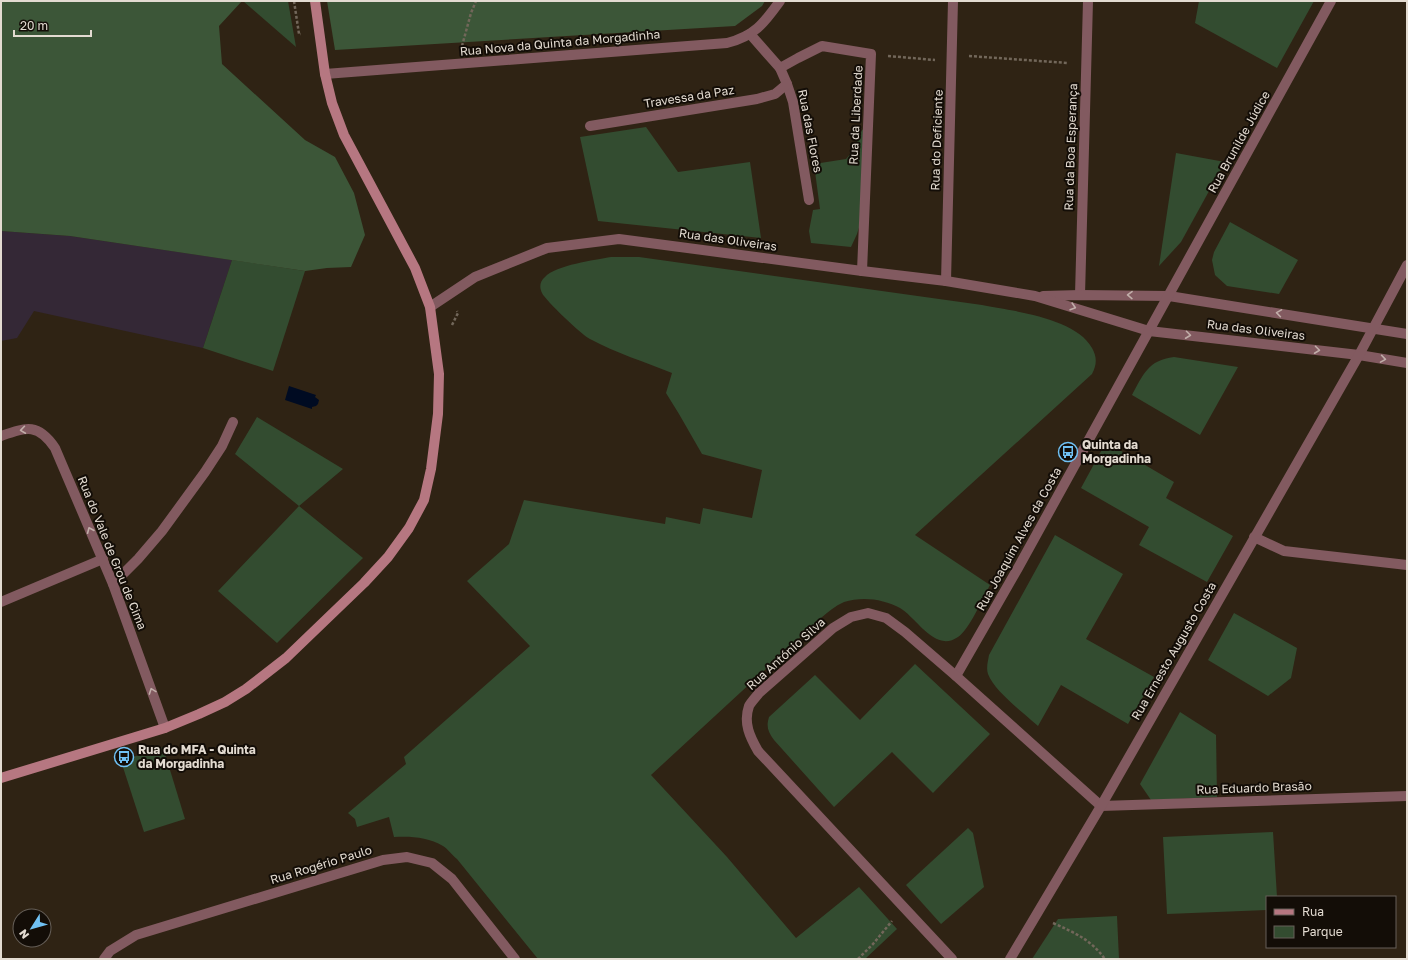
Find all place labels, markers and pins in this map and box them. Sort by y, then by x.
place label: Quinta da Morgadinha [1082,437,1151,466]
bus stop icon: Quinta da Morgadinha [1057,441,1079,463]
place label: Rua do MFA - Quinta da Morgadinha [138,742,256,771]
bus stop icon: Rua do MFA - Quinta da Morgadinha [113,746,135,768]

